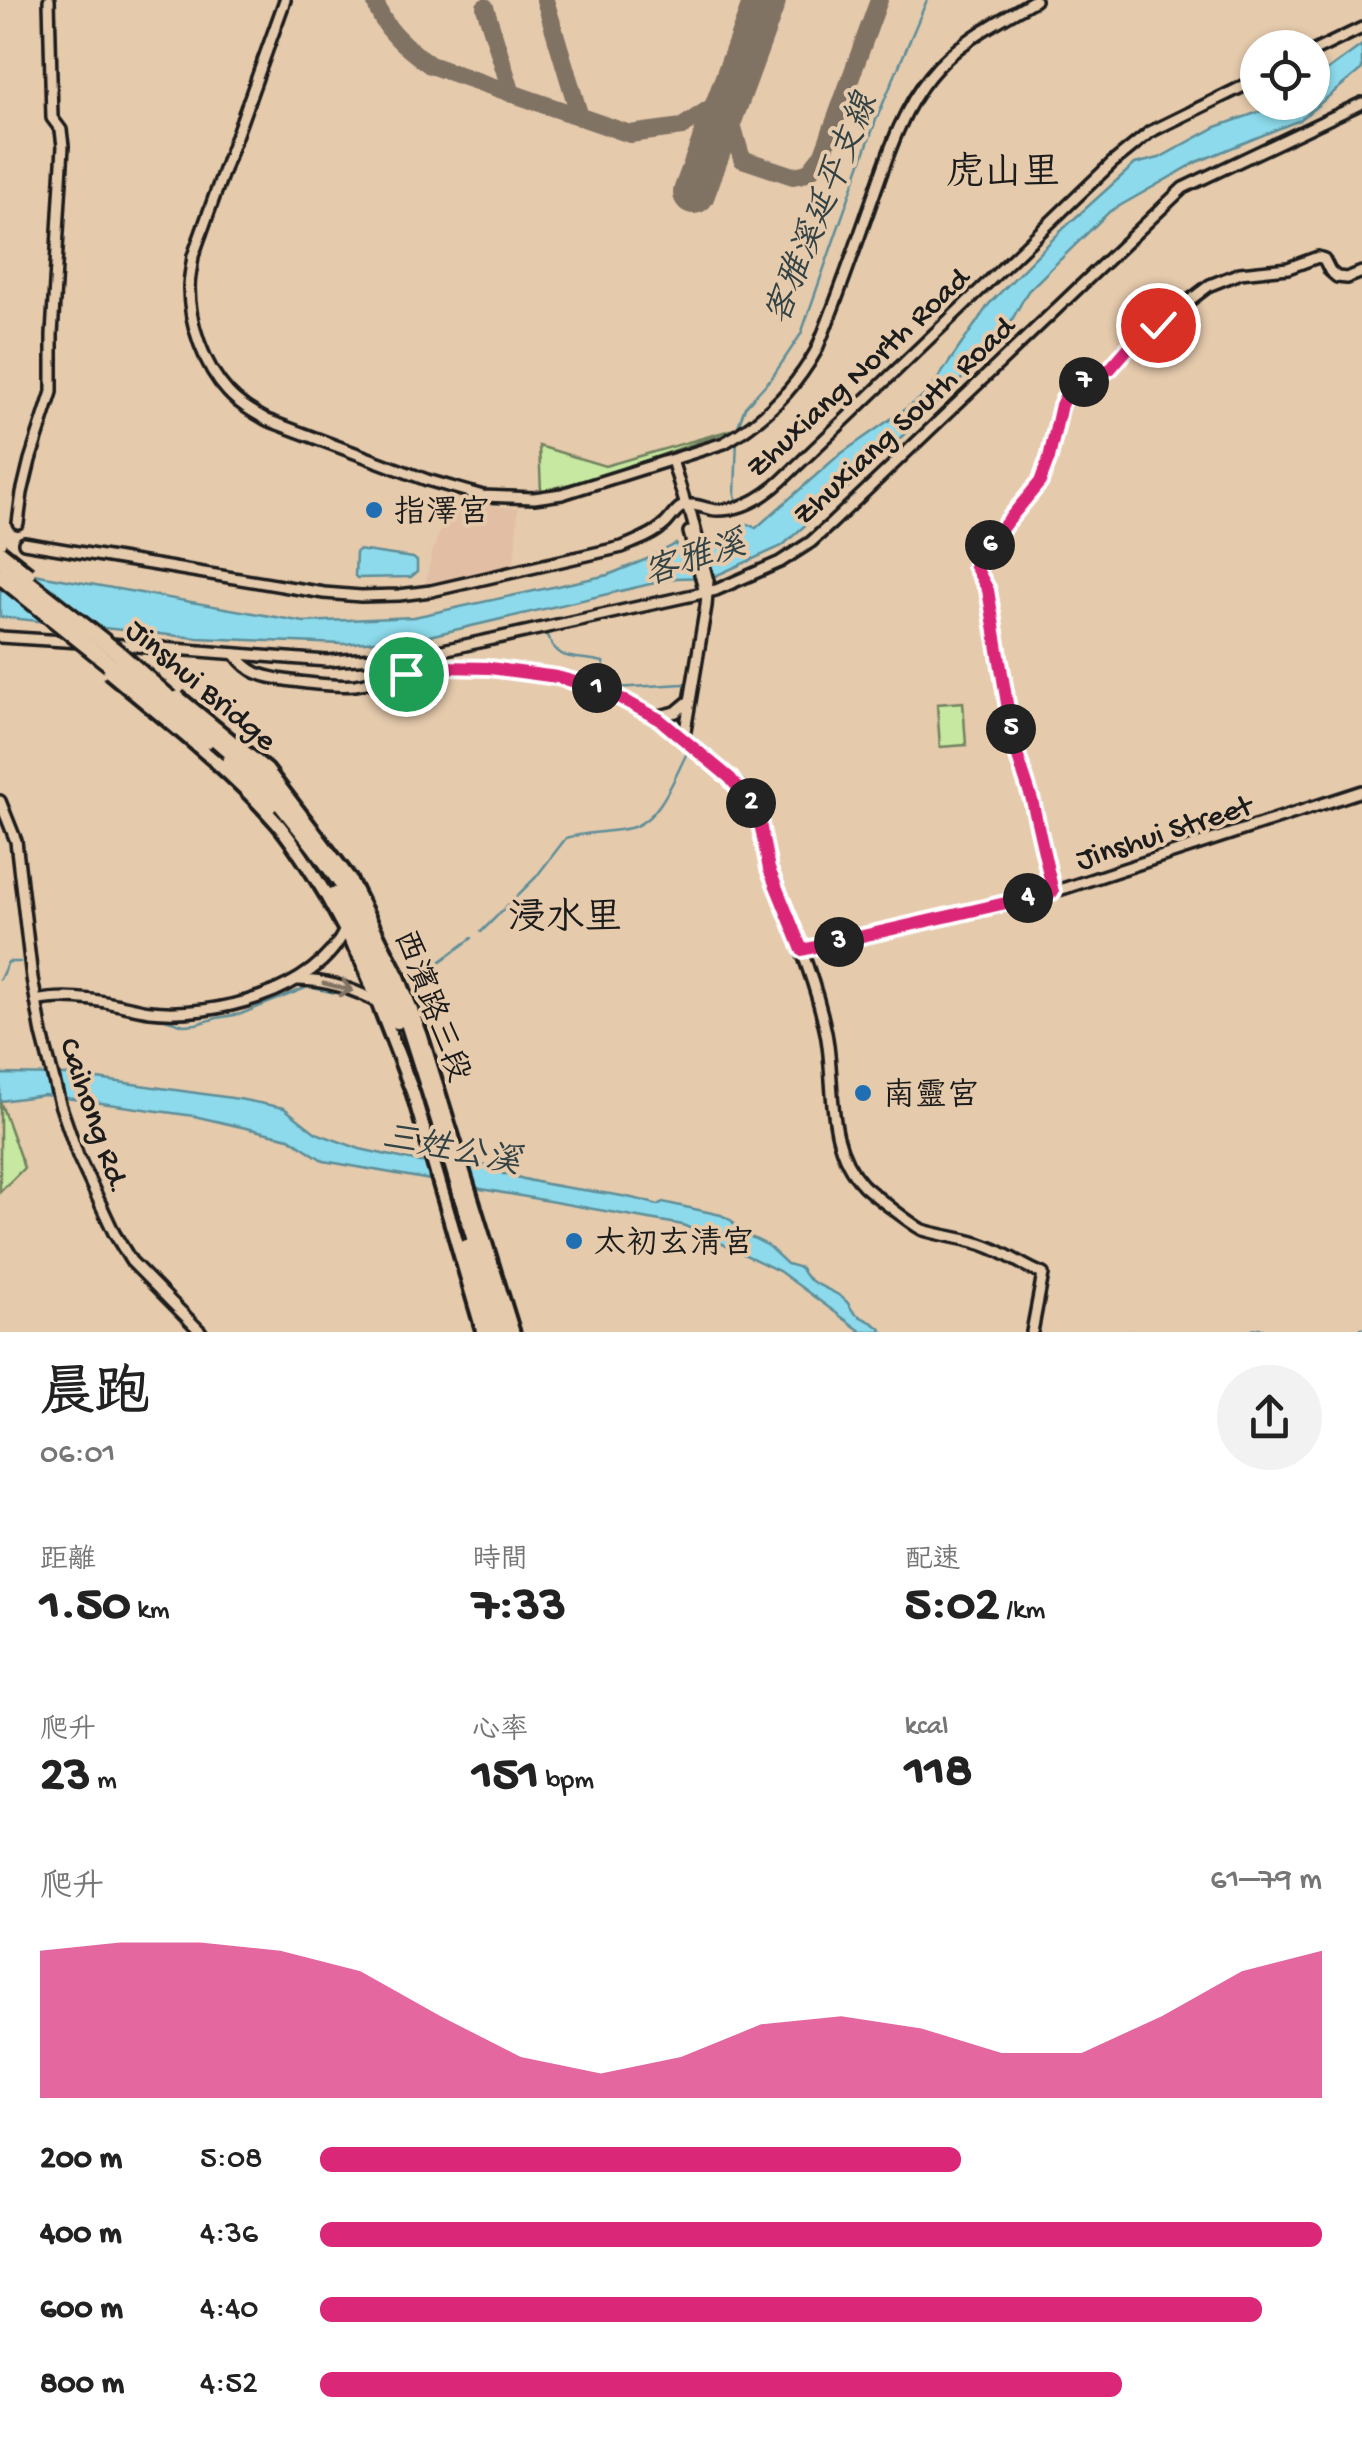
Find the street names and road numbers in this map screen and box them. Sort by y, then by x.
street label: Zhuxiang North Road [740,260,981,488]
street label: Zhuxiang South Road [787,308,1026,535]
street label: Jinshui Bridge [116,613,283,761]
street label: Jinshui Street [1072,788,1260,881]
street label: 西濱路三段 [383,925,478,1088]
street label: Caihong Rd. [48,1034,137,1200]

